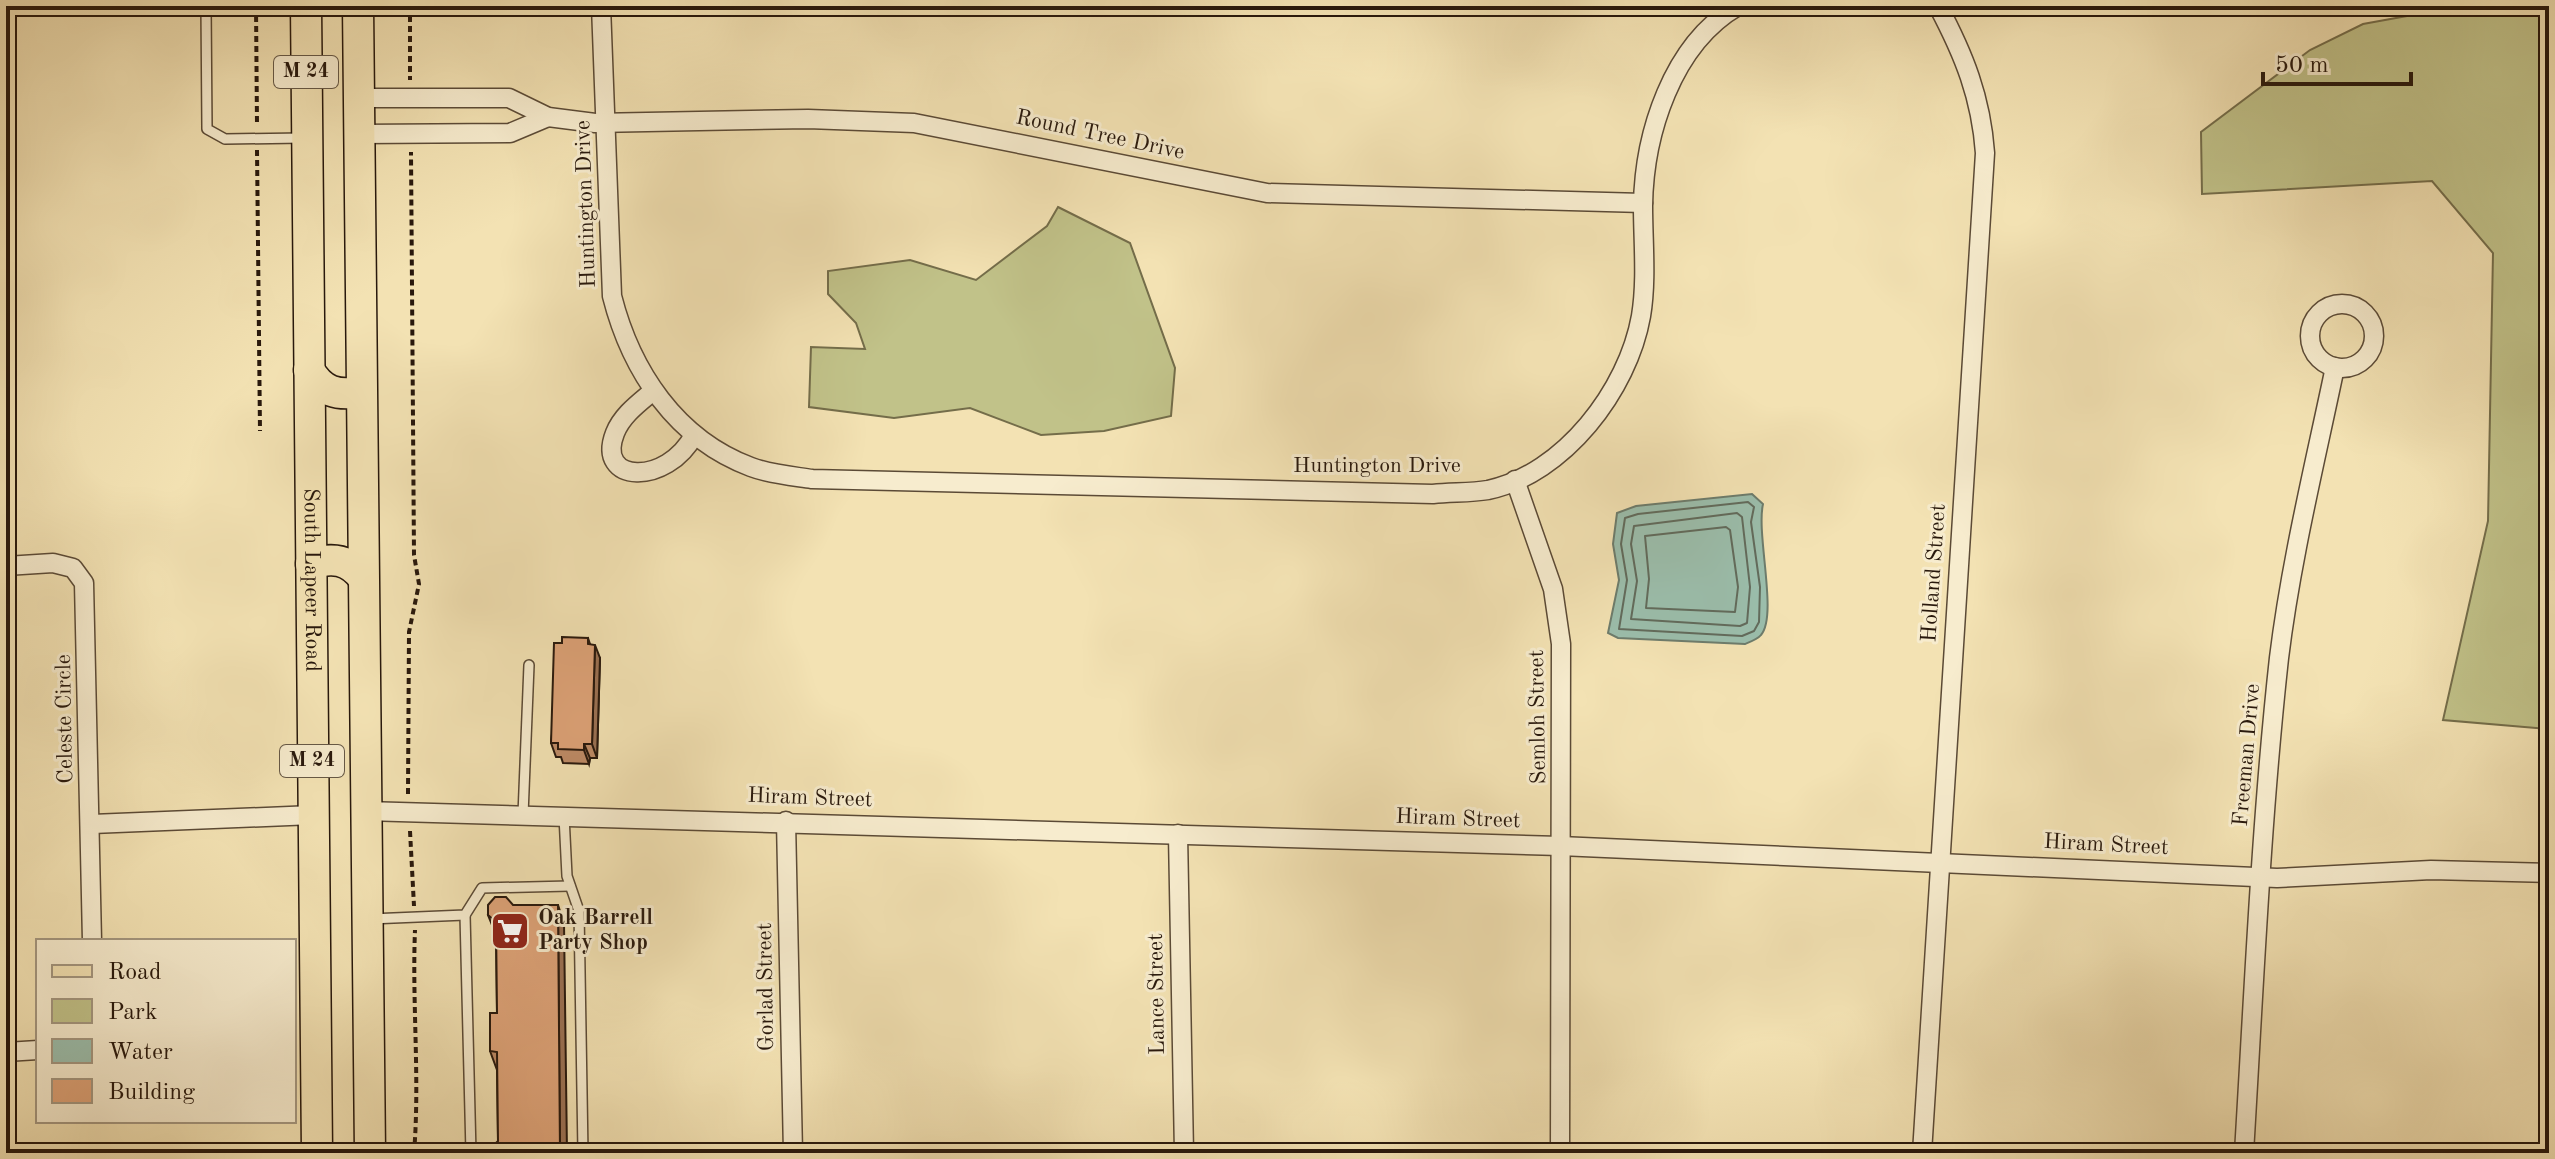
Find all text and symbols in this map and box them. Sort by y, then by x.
scale bar [2263,36,2411,86]
text: 50 m [2275,54,2329,78]
road number: M 24 [274,56,338,88]
street label: Round Tree Drive [1014,106,1186,164]
street label: Huntington Drive [572,120,600,288]
street label: Huntington Drive [1293,455,1461,477]
street label: South Lapeer Road [300,488,323,672]
street label: Holland Street [1918,503,1950,643]
street label: Semloh Street [1526,650,1550,784]
street label: Celeste Circle [53,654,77,784]
street label: Freeman Drive [2230,683,2264,827]
road number: M 24 [280,745,344,777]
street label: Hiram Street [747,785,873,811]
street label: Hiram Street [1395,806,1521,832]
street label: Hiram Street [2043,831,2169,859]
place label: Oak Barrell Party Shop [538,907,653,954]
supermarket icon: Oak Barrell Party Shop [489,910,531,952]
street label: Gorlad Street [754,923,778,1051]
street label: Lance Street [1145,933,1169,1055]
legend [36,939,296,1123]
text: Road [108,961,161,985]
text: Park [108,1001,157,1025]
text: Water [108,1041,173,1065]
text: Building [108,1081,195,1105]

